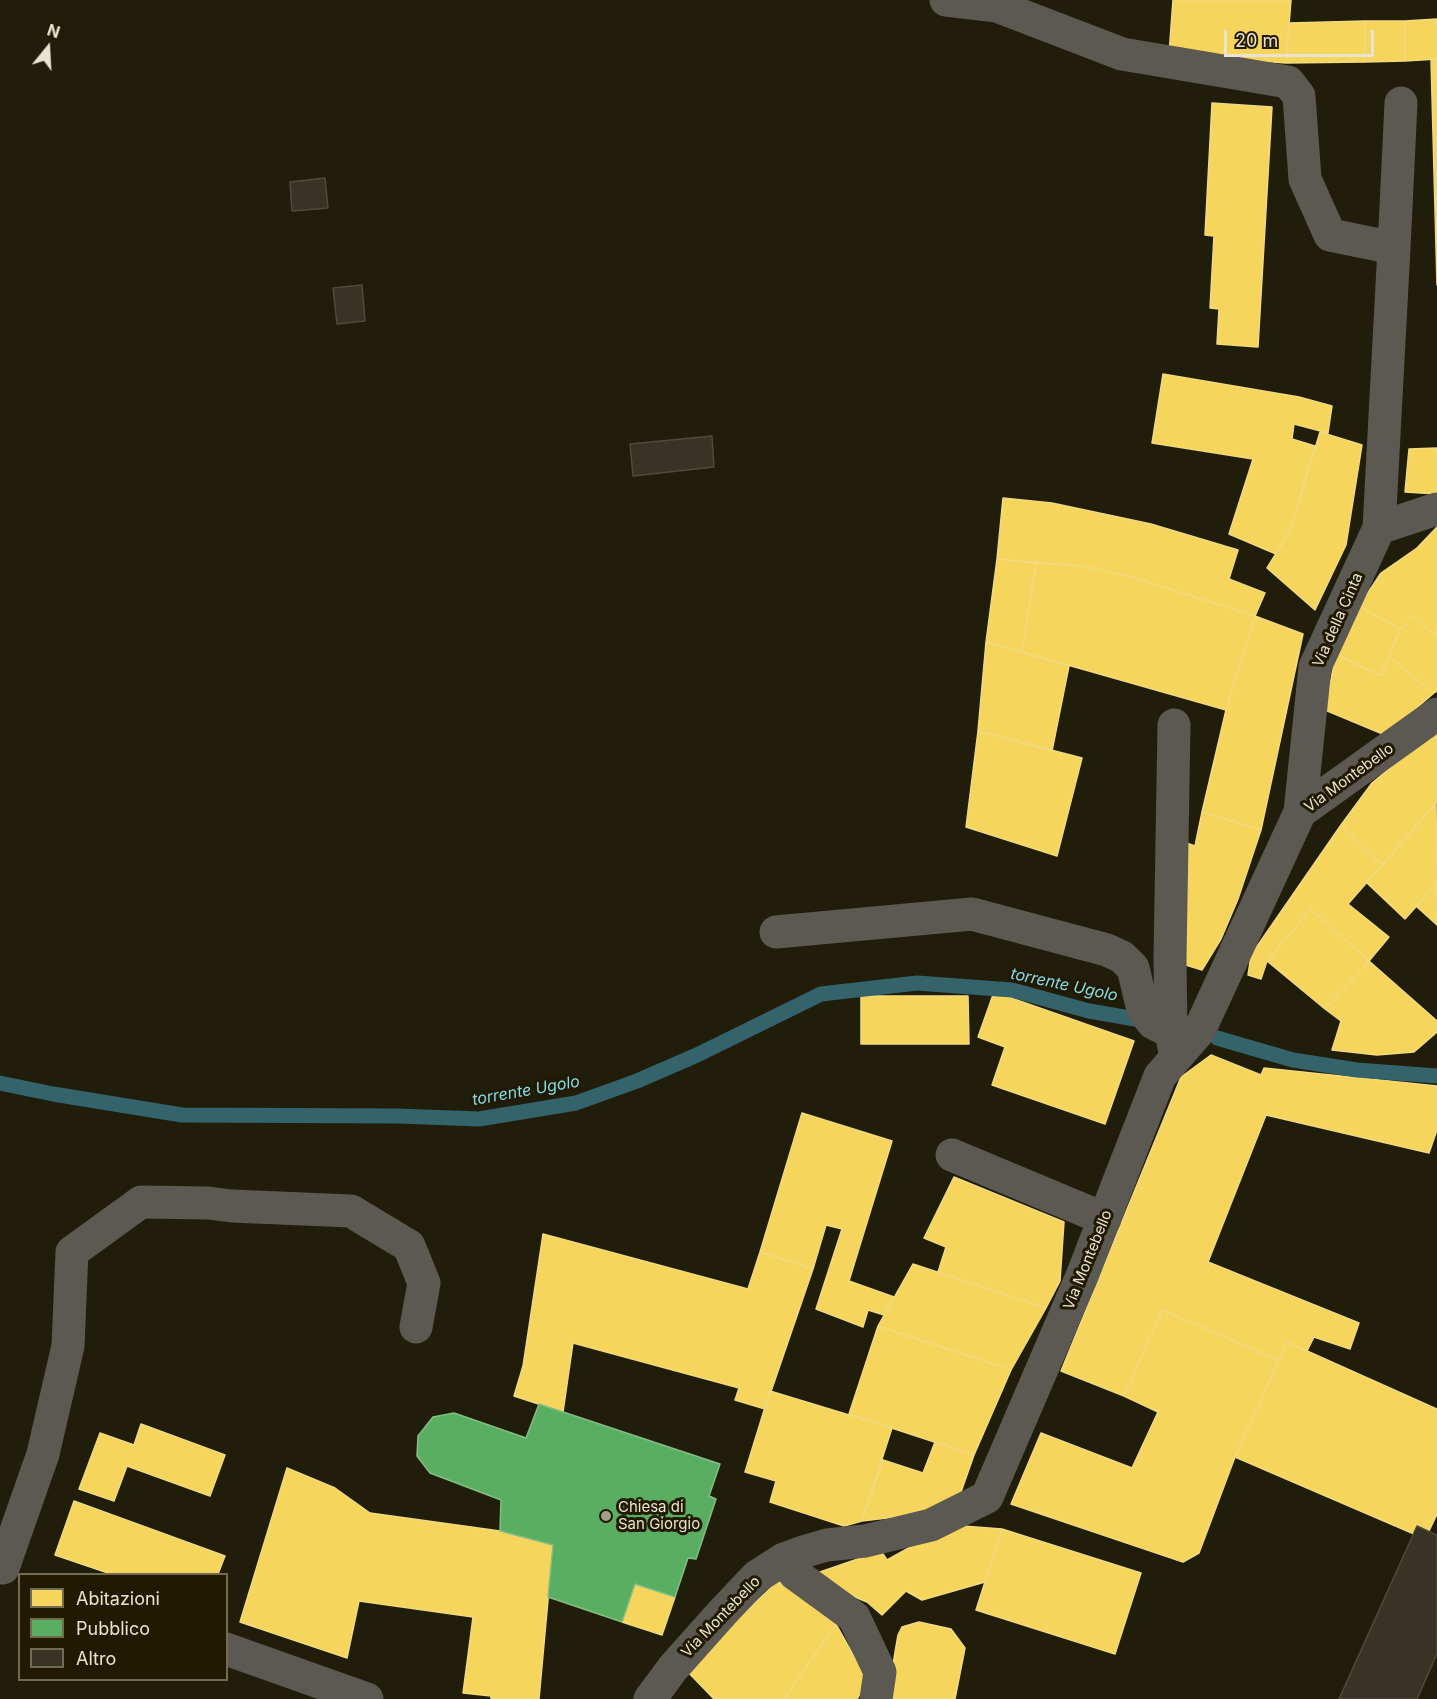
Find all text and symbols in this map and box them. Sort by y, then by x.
north arrow [18,18,78,78]
scale bar [1227,18,1377,56]
text: N [45,19,62,42]
text: 20 m [1235,30,1278,51]
street label: Via della Cinta [1309,570,1367,670]
street label: Via Montebello [1301,740,1397,816]
water label: torrente Ugolo [1009,964,1119,1006]
water label: torrente Ugolo [471,1072,581,1110]
street label: Via Montebello [1060,1208,1116,1312]
place label: Chiesa di San Giorgio [618,1498,700,1533]
marker: Chiesa di San Giorgio [599,1509,613,1523]
legend [18,1573,228,1681]
street label: Via Montebello [678,1573,764,1661]
text: Abitazioni [76,1588,160,1609]
text: Pubblico [76,1618,150,1639]
text: Altro [76,1648,116,1669]

